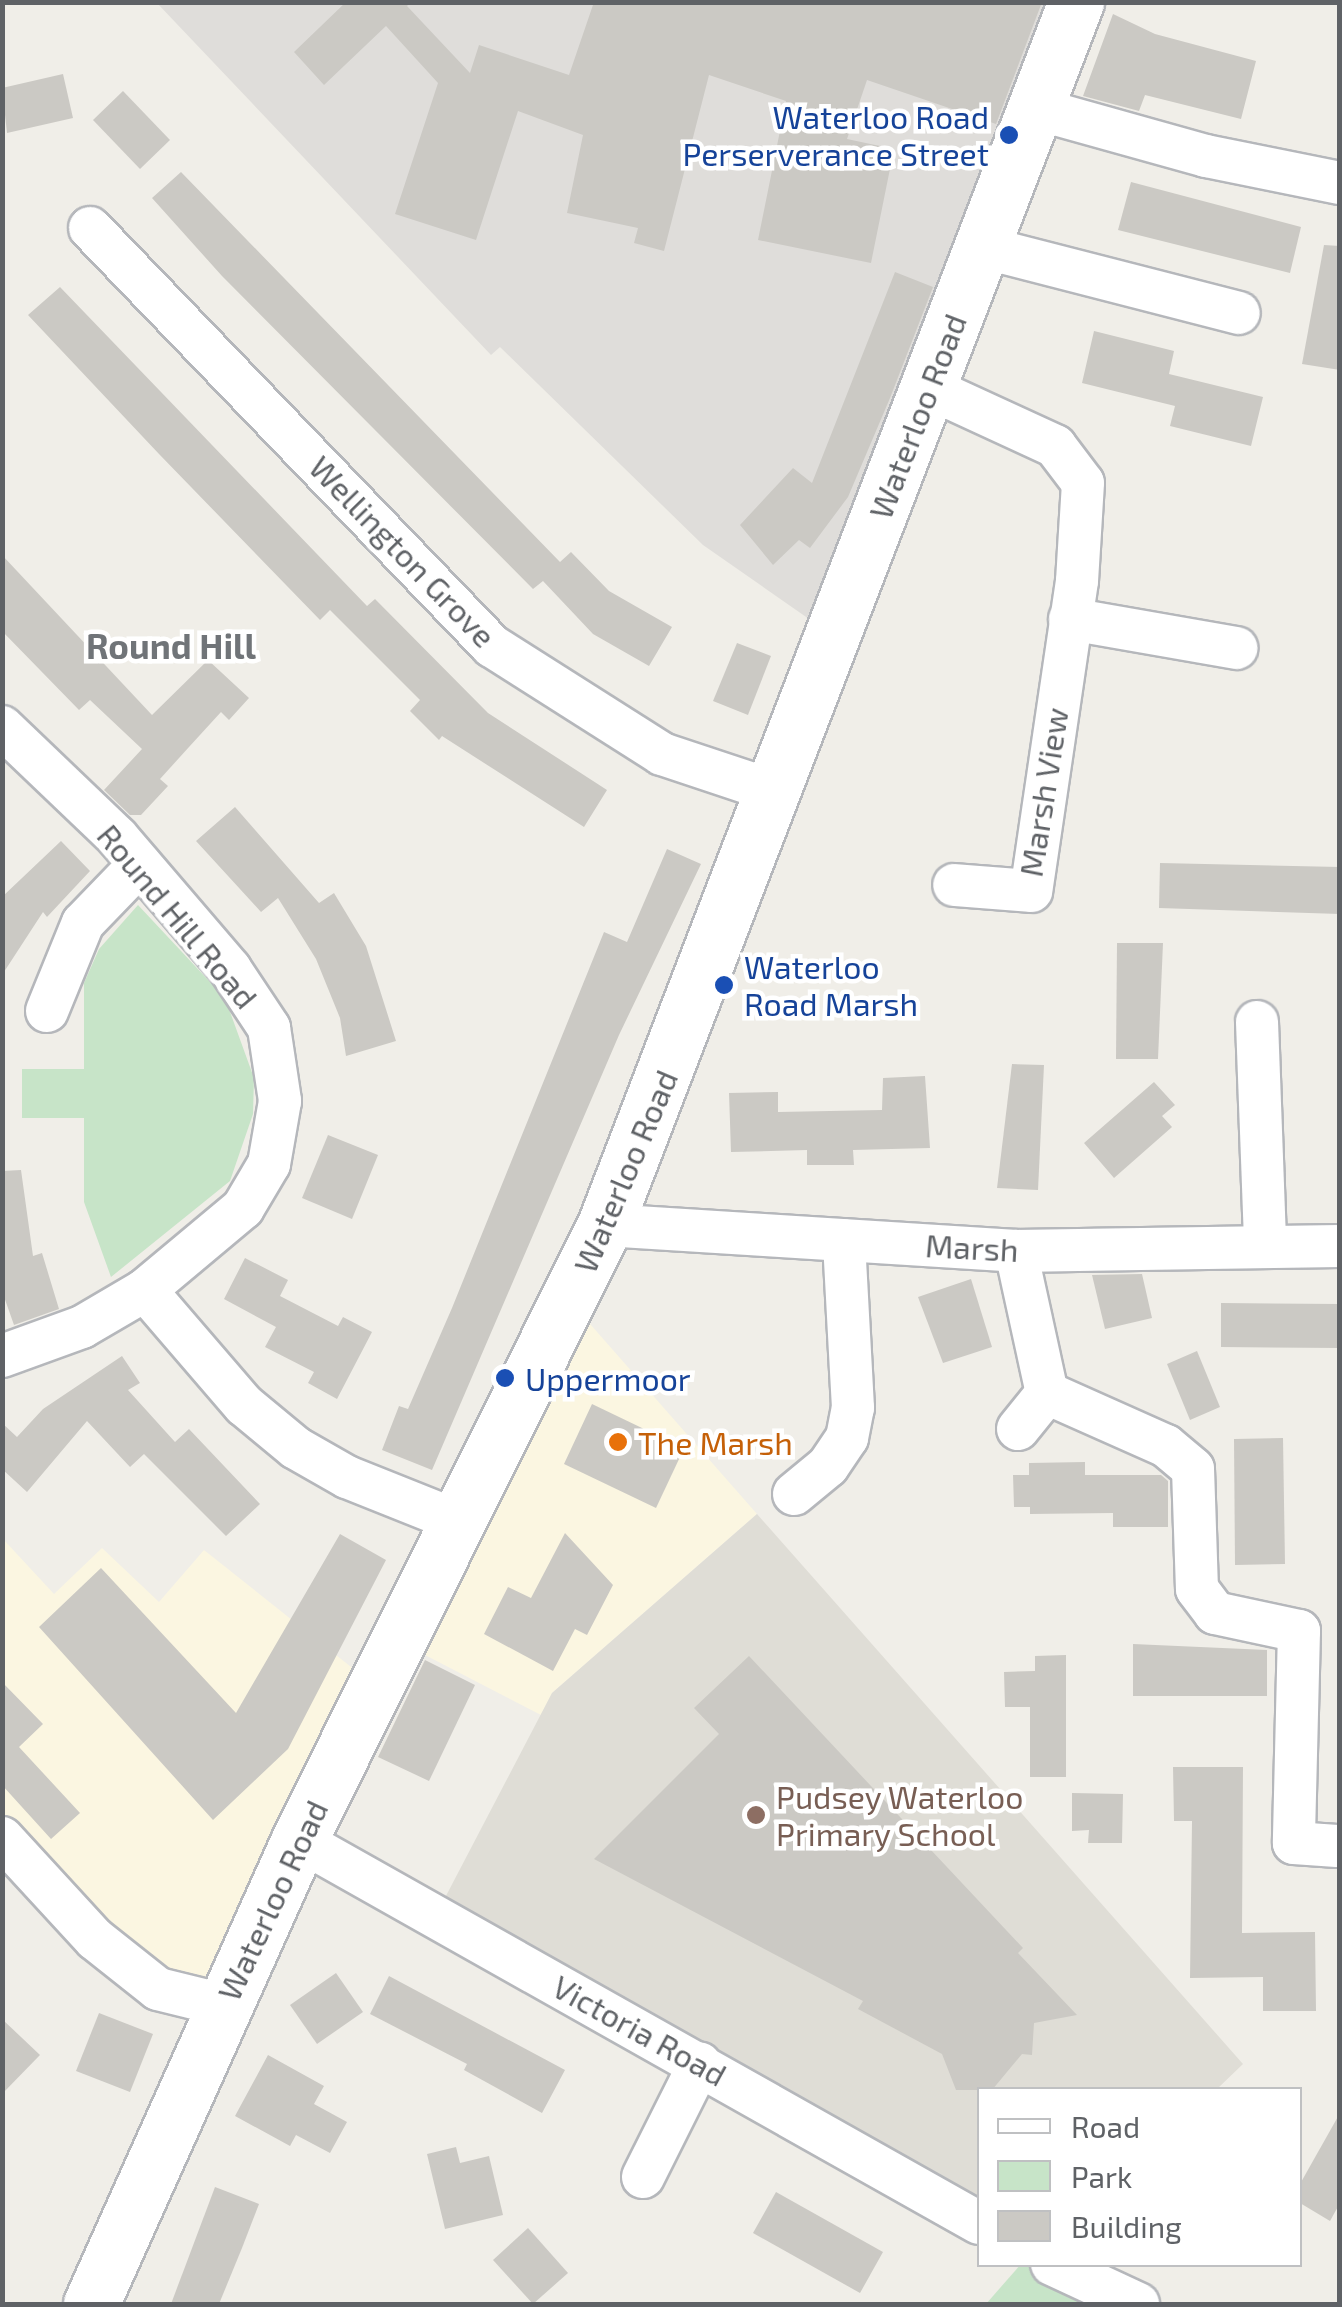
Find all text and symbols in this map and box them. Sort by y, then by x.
place label: Waterloo Road Perserverance Street [682,98,989,173]
marker: Waterloo Road Perserverance Street [998,124,1020,146]
street label: Waterloo Road [860,308,974,524]
street label: Wellington Grove [302,447,504,655]
district label: Round Hill [86,624,256,666]
street label: Marsh View [1011,704,1075,880]
street label: Round Hill Road [90,816,266,1016]
place label: Waterloo Road Marsh [744,948,918,1023]
marker: Waterloo Road Marsh [713,974,735,996]
street label: Waterloo Road [565,1064,685,1278]
street label: Marsh [924,1225,1020,1269]
place label: Uppermoor [525,1359,691,1397]
marker: Uppermoor [494,1367,516,1389]
place label: The Marsh [638,1423,793,1461]
marker: The Marsh [607,1431,629,1453]
place label: Pudsey Waterloo Primary School [776,1778,1024,1853]
street label: Waterloo Road [209,1794,335,2006]
marker: Pudsey Waterloo Primary School [745,1804,767,1826]
street label: Victoria Road [546,1967,734,2093]
legend [977,2087,1302,2267]
text: Road [1071,2108,1140,2144]
text: Park [1071,2158,1132,2194]
text: Building [1071,2208,1182,2244]

